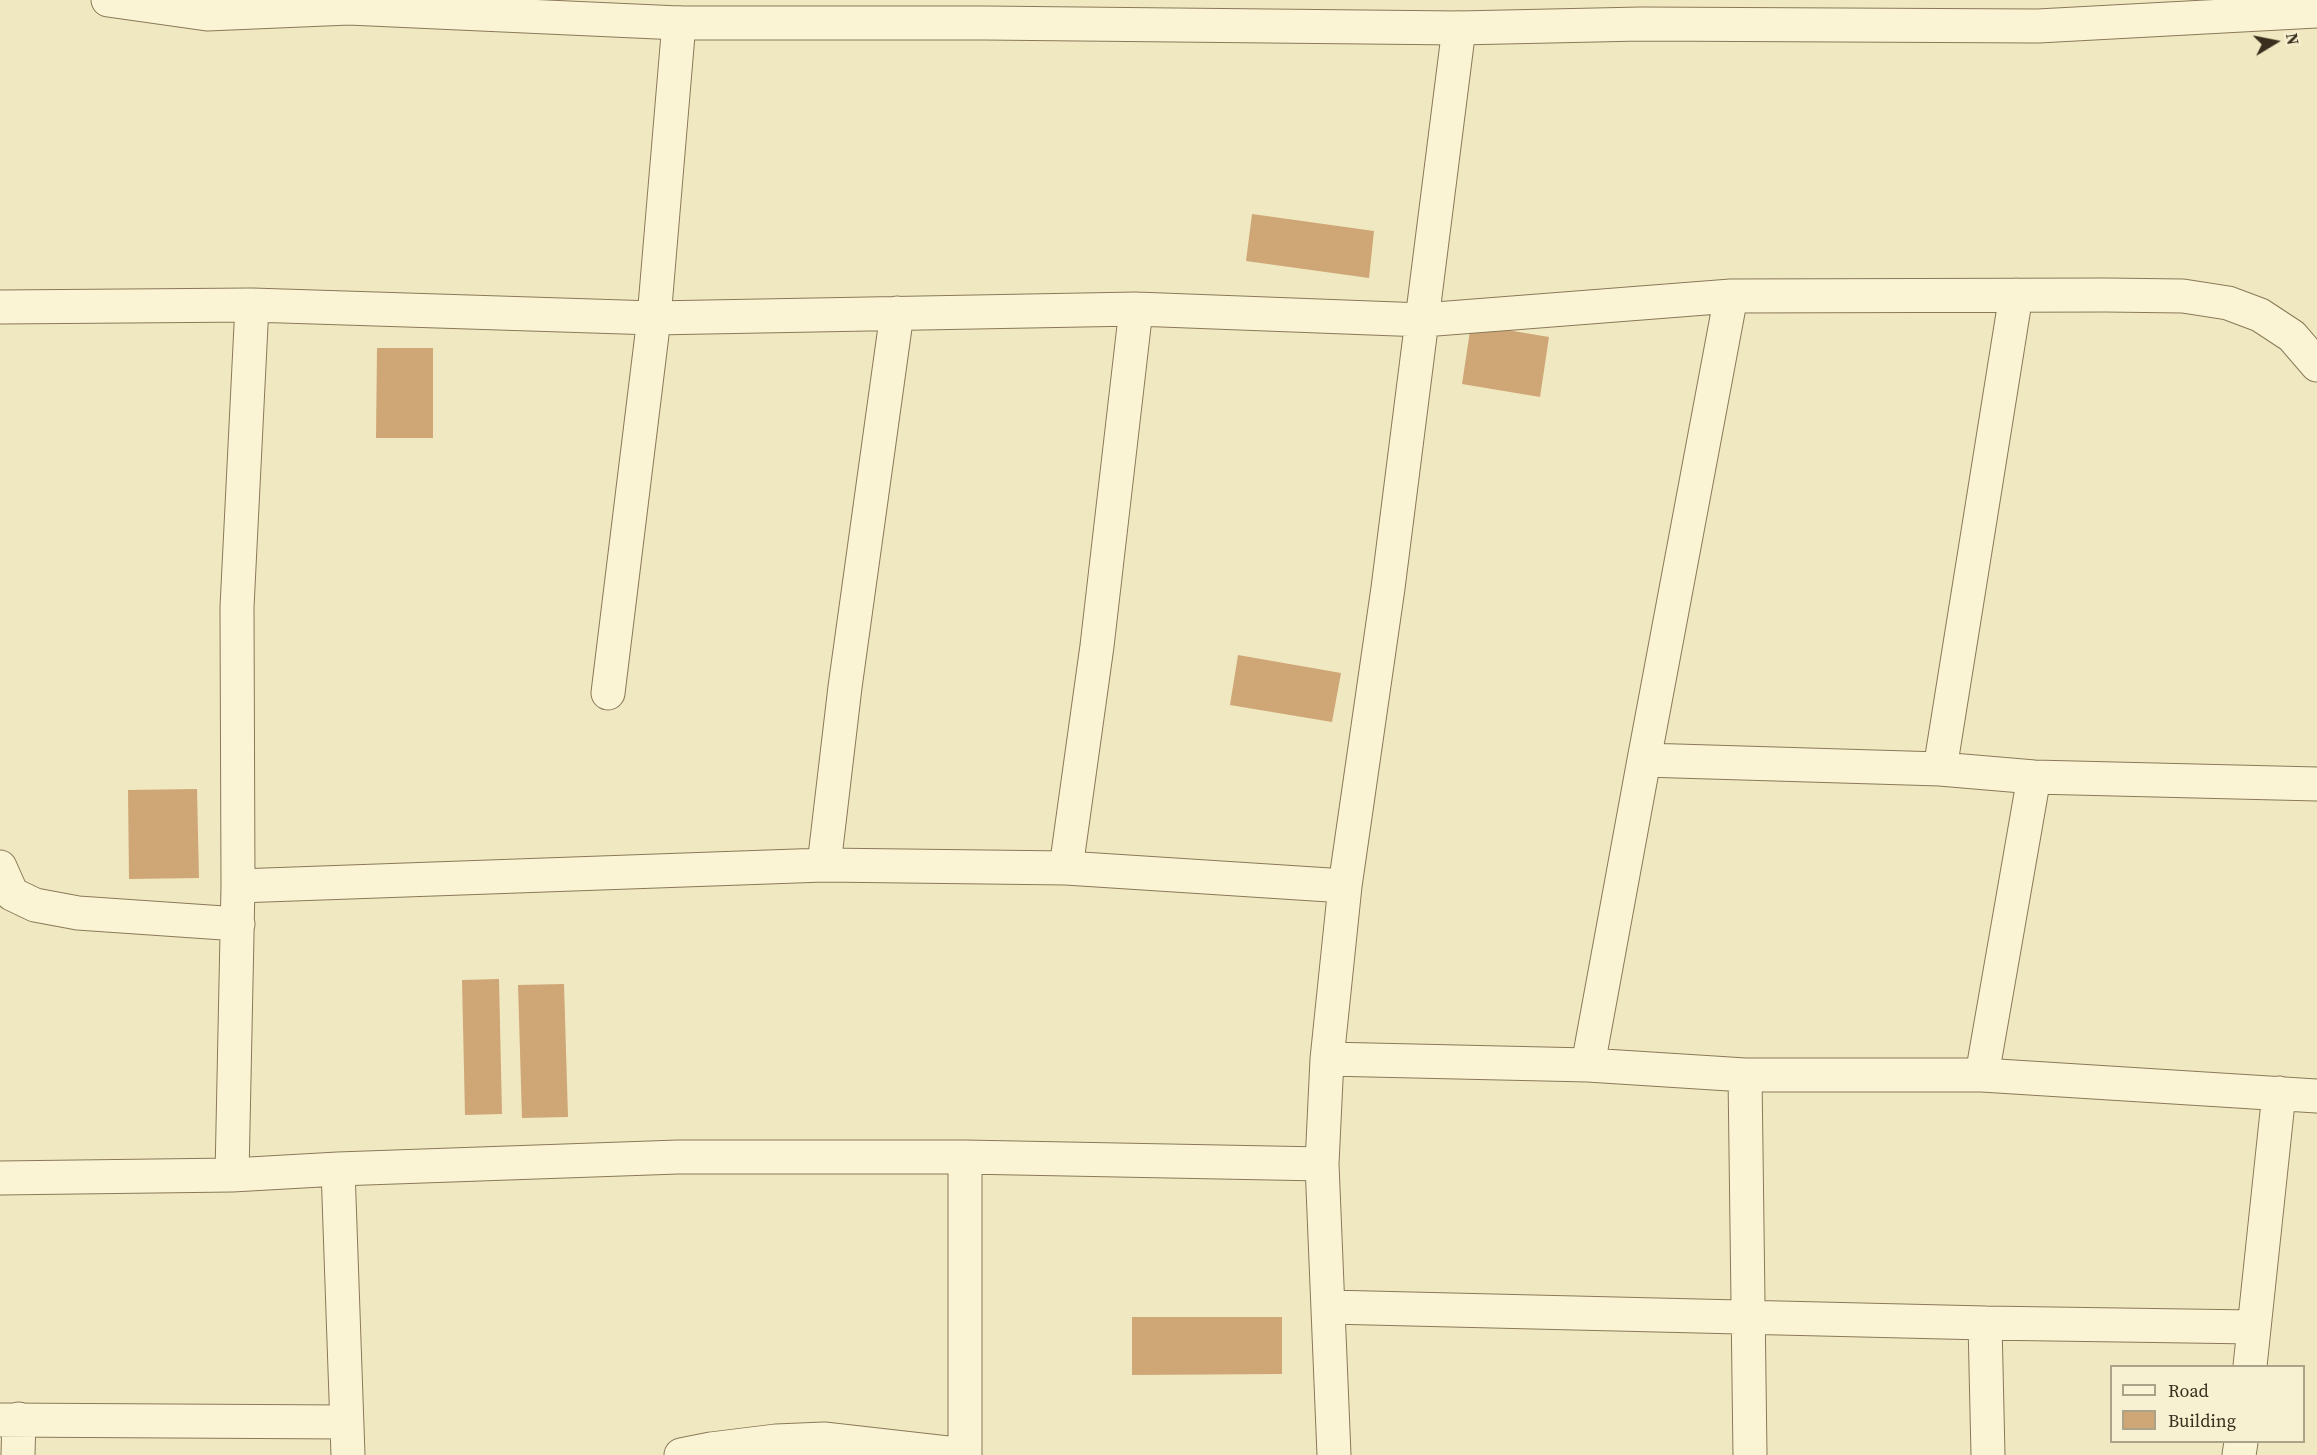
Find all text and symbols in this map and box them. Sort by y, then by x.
north arrow [2245,12,2305,72]
text: N [2281,31,2305,47]
legend [2110,1365,2305,1443]
text: Road [2168,1378,2209,1403]
text: Building [2168,1408,2236,1433]

